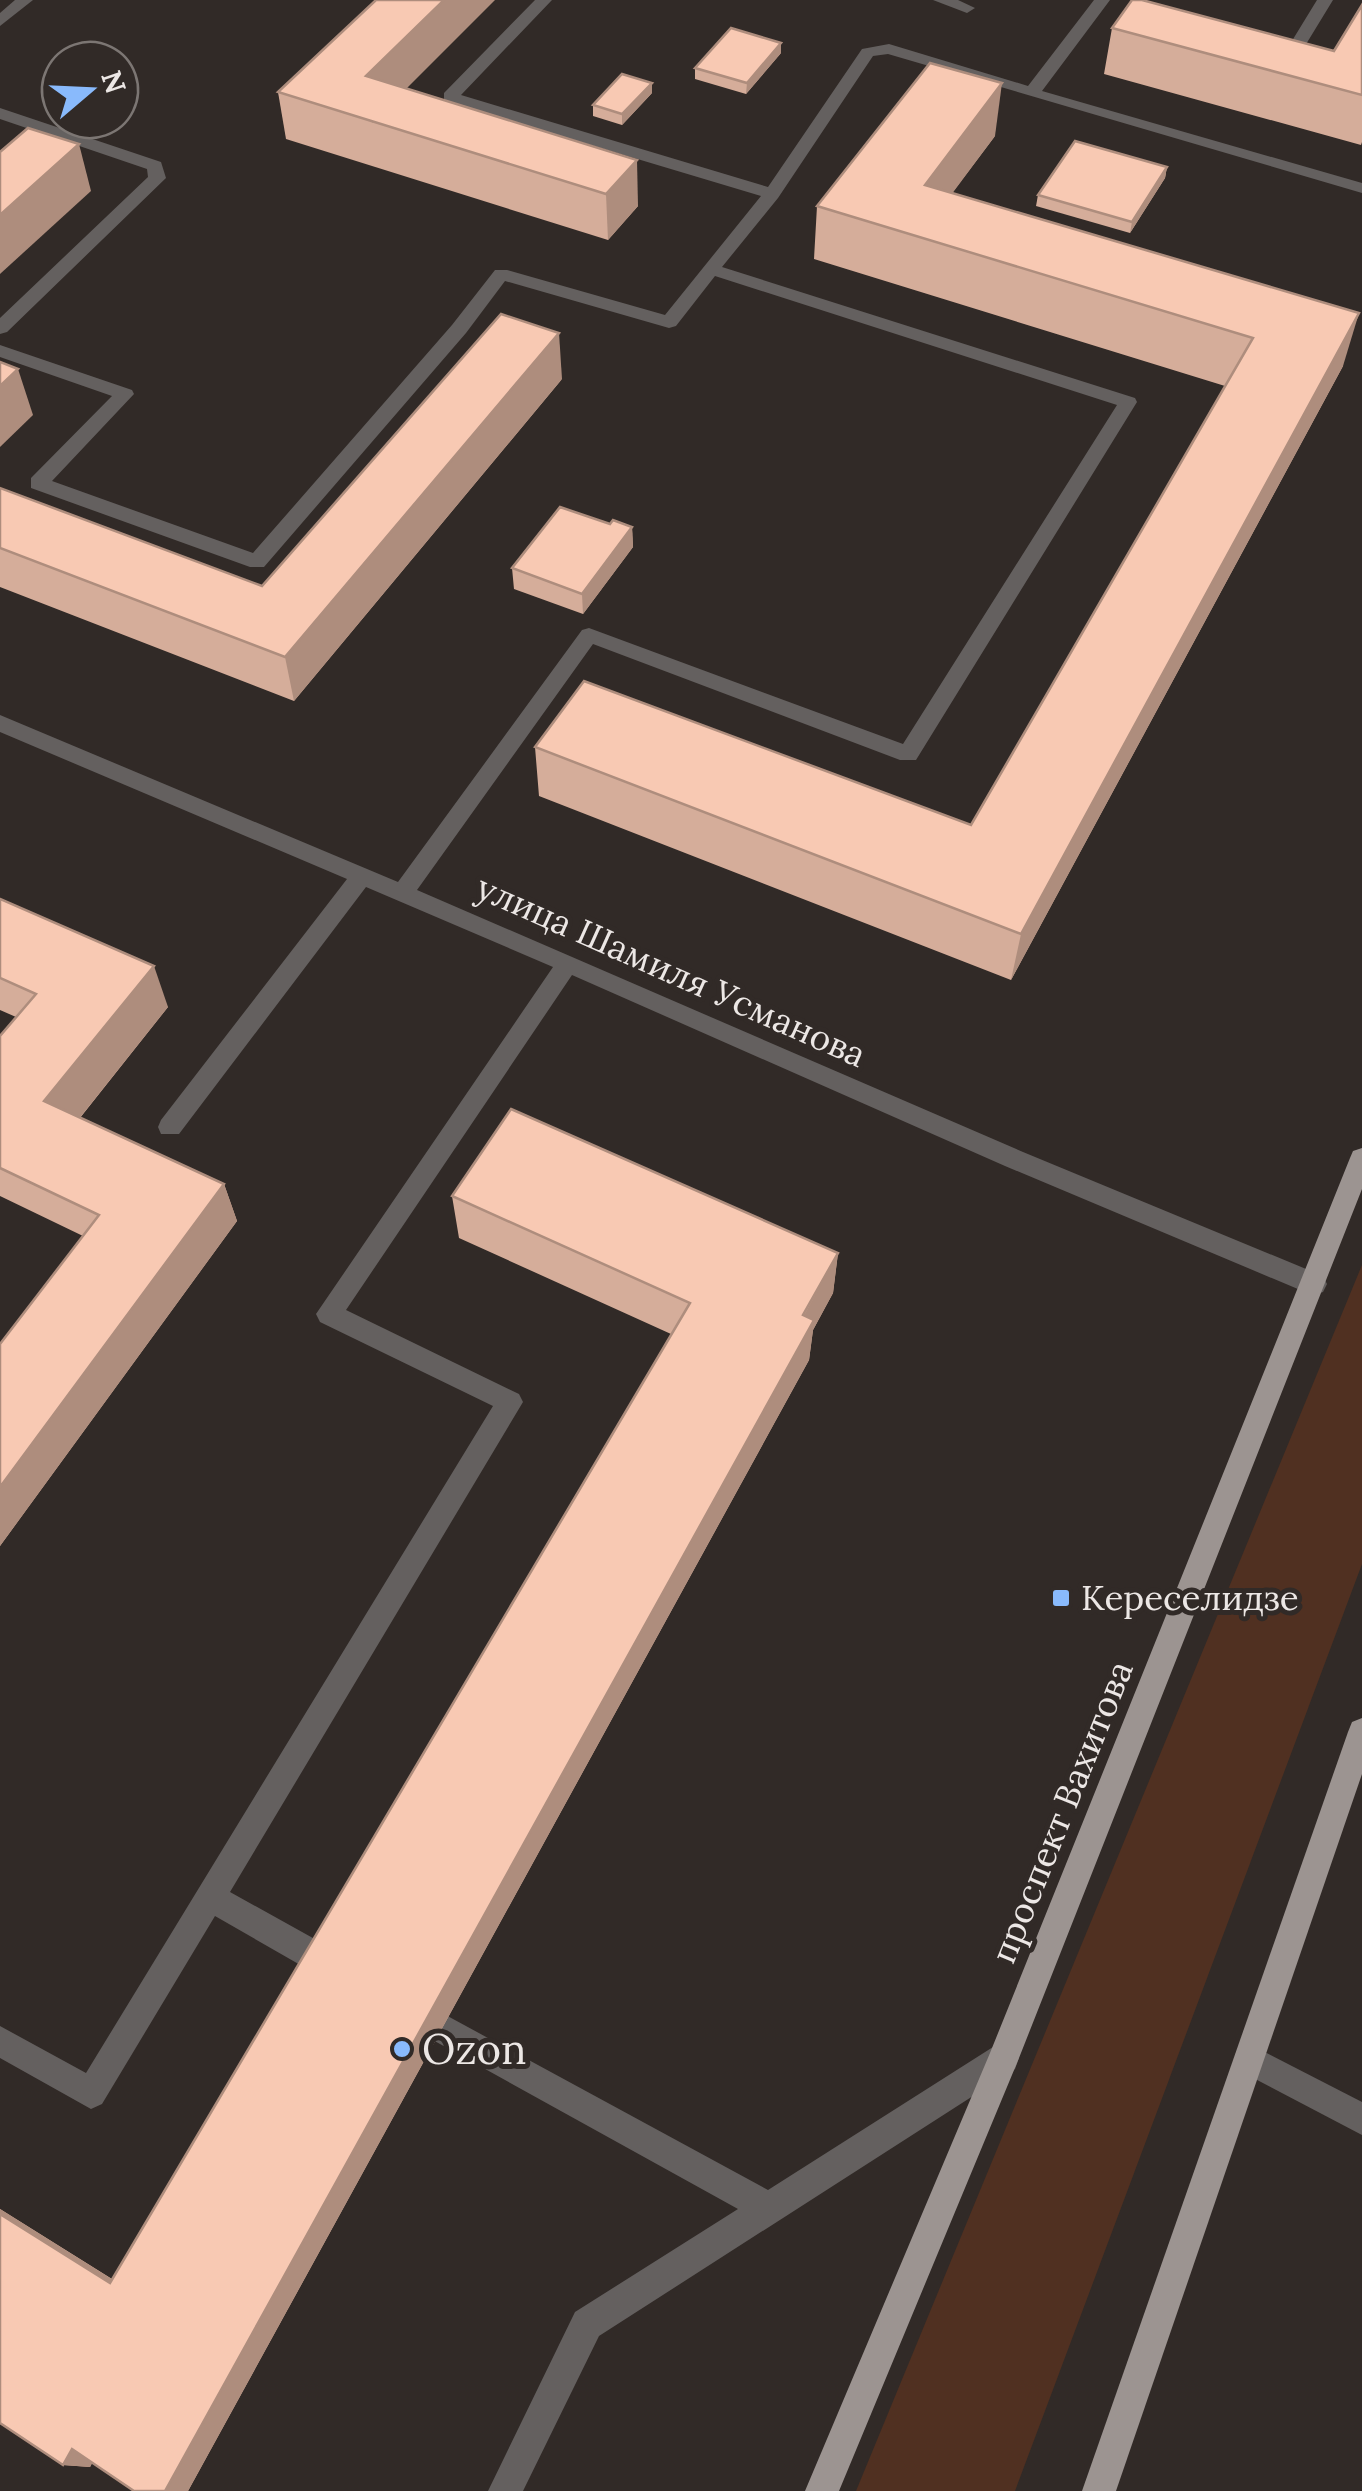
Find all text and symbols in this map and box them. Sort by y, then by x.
north arrow [40,40,140,140]
text: N [93,66,134,98]
street label: улица Шамиля Усманова [469,864,873,1077]
place label: Кереселидзе [1081,1575,1299,1620]
marker: Кереселидзе [1050,1587,1072,1609]
street label: проспект Вахитова [980,1654,1143,1969]
place label: Ozon [422,2022,527,2076]
marker: Ozon [391,2038,413,2060]

